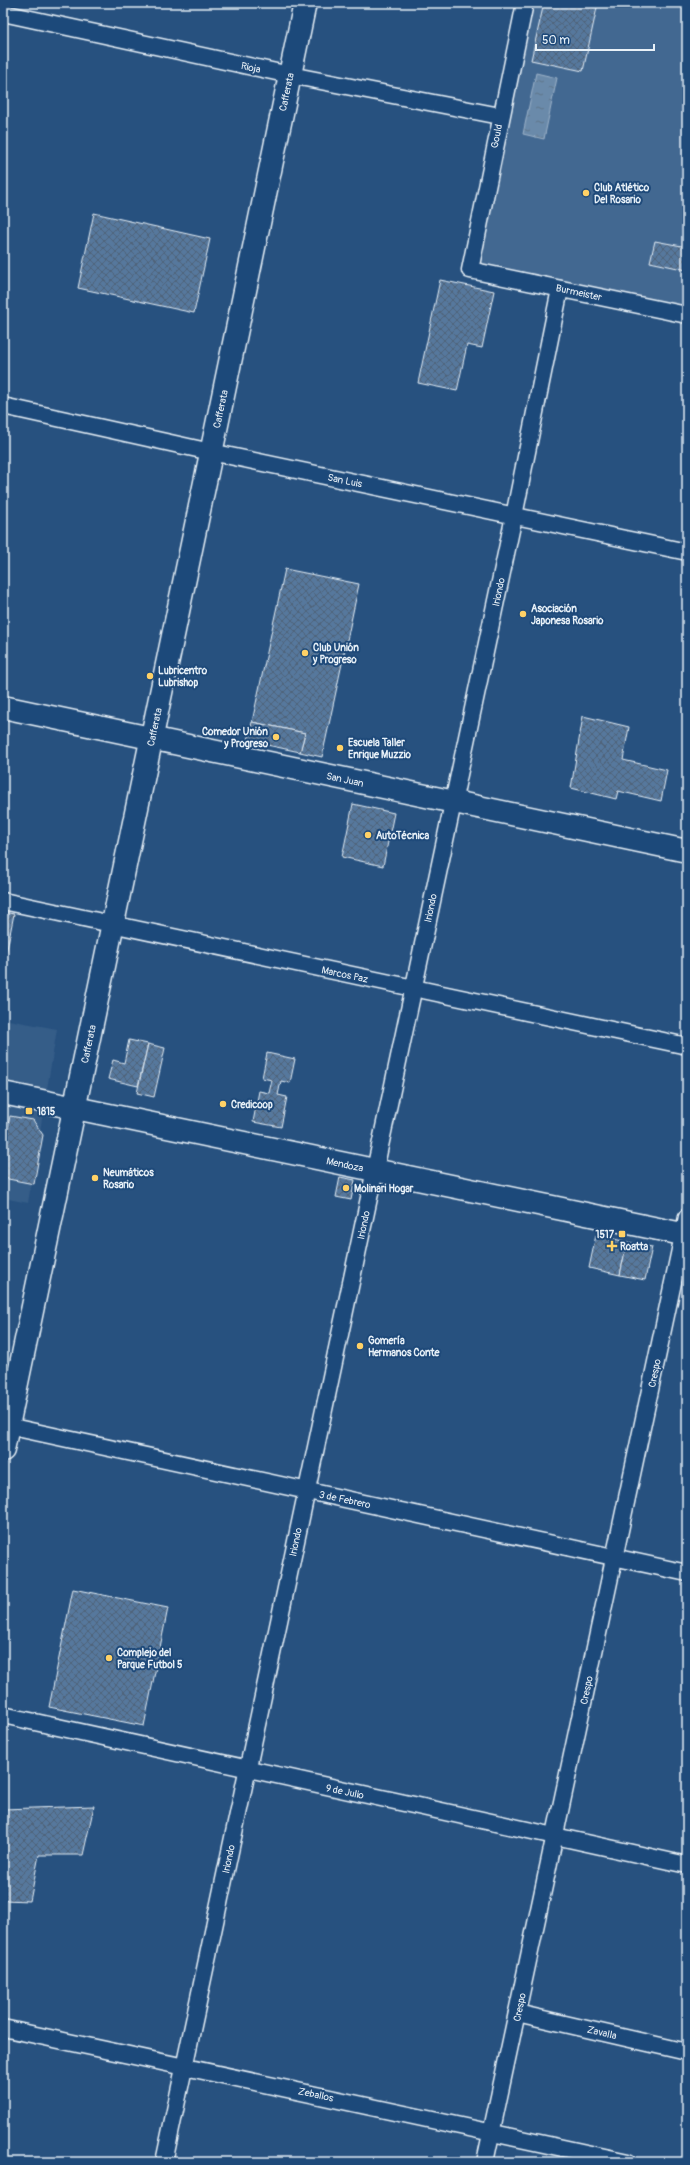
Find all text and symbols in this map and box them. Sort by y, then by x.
scale bar [536,26,654,52]
text: 50 m [542,33,570,48]
street label: Rioja [240,60,262,76]
street label: Cafferata [277,72,297,112]
street label: Gould [489,123,505,149]
place label: Club Atlético Del Rosario [594,182,650,206]
marker: Club Atlético Del Rosario [581,188,591,198]
street label: Burmeister [555,282,603,304]
street label: Cafferata [211,389,231,429]
street label: San Luis [326,471,364,491]
street label: Iriondo [490,576,508,608]
place label: Asociación Japonesa Rosario [531,603,604,627]
marker: Asociación Japonesa Rosario [518,609,528,619]
place label: Club Unión y Progreso [312,642,359,666]
marker: Club Unión y Progreso [300,648,310,658]
place label: Lubricentro Lubrishop [158,665,208,689]
marker: Lubricentro Lubrishop [145,671,155,681]
street label: Cafferata [145,707,165,747]
place label: Comedor Unión y Progreso [202,726,269,750]
marker: Comedor Unión y Progreso [271,732,281,742]
place label: Escuela Taller Enrique Muzzio [348,737,411,761]
marker: Escuela Taller Enrique Muzzio [335,743,345,753]
street label: San Juan [325,770,365,790]
marker: AutoTécnica [363,830,373,840]
place label: AutoTécnica [376,830,430,842]
street label: Iriondo [422,892,440,924]
street label: Marcos Paz [320,964,369,986]
street label: Cafferata [79,1024,99,1064]
marker: Credicoop [218,1099,228,1109]
place label: Credicoop [231,1099,273,1111]
marker: 1815 [24,1106,34,1116]
place label: 1815 [37,1106,56,1118]
street label: Mendoza [325,1155,365,1175]
place label: Neumáticos Rosario [103,1167,154,1191]
marker: Neumáticos Rosario [90,1173,100,1183]
marker: Molinari Hogar [341,1183,351,1193]
place label: Molinari Hogar [354,1183,414,1195]
street label: Iriondo [355,1209,373,1241]
place label: 1517 [595,1229,615,1241]
marker: 1517 [617,1229,627,1239]
marker: Roatta [607,1241,617,1251]
place label: Roatta [620,1241,649,1253]
place label: Gomería Hermanos Conte [368,1335,441,1359]
marker: Gomería Hermanos Conte [355,1341,365,1351]
street label: Crespo [646,1357,664,1389]
street label: 3 de Febrero [318,1489,372,1511]
street label: Iriondo [287,1526,305,1558]
place label: Complejo del Parque Futbol 5 [117,1647,183,1671]
marker: Complejo del Parque Futbol 5 [104,1653,114,1663]
street label: Crespo [578,1674,596,1706]
street label: 9 de Julio [325,1782,366,1802]
street label: Iriondo [220,1843,238,1875]
street label: Crespo [511,1991,529,2023]
street label: Zavalla [586,2024,618,2042]
street label: Zeballos [297,2085,335,2105]

